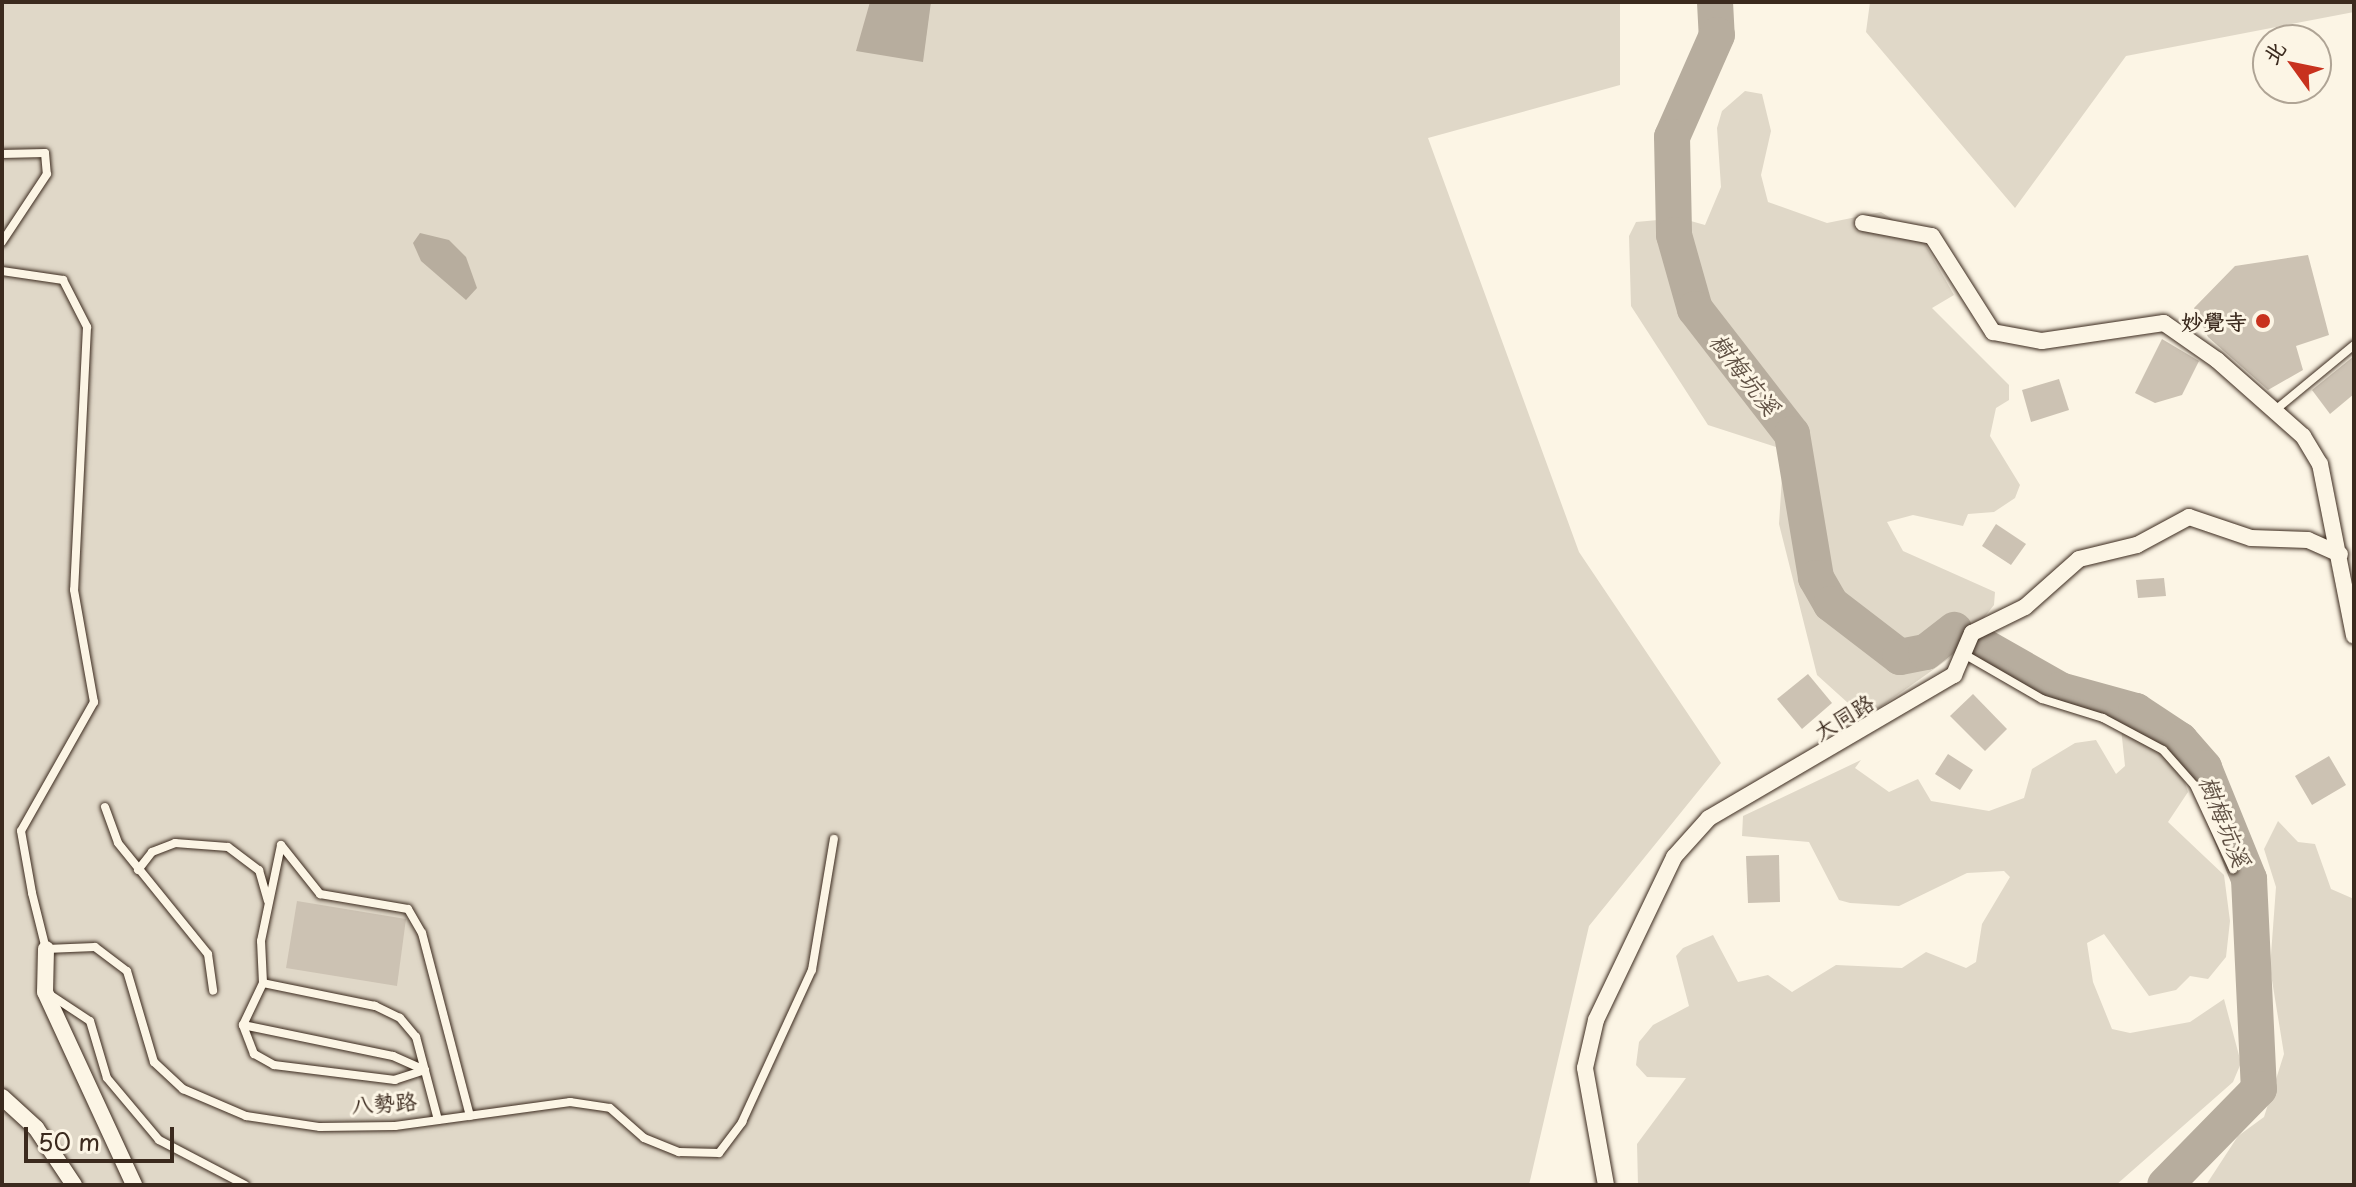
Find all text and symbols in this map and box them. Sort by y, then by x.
north arrow [2252,24,2332,104]
text: 北 [2253,34,2293,70]
place label: 妙覺寺 [2181,308,2247,334]
marker: 妙覺寺 [2254,312,2272,330]
water label: 樹梅坑溪 [1704,327,1786,421]
street label: 大同路 [1808,688,1878,744]
water label: 樹梅坑溪 [2194,771,2256,871]
street label: 八勢路 [350,1087,418,1117]
scale bar [28,1111,178,1161]
text: 50 m [38,1123,100,1159]

